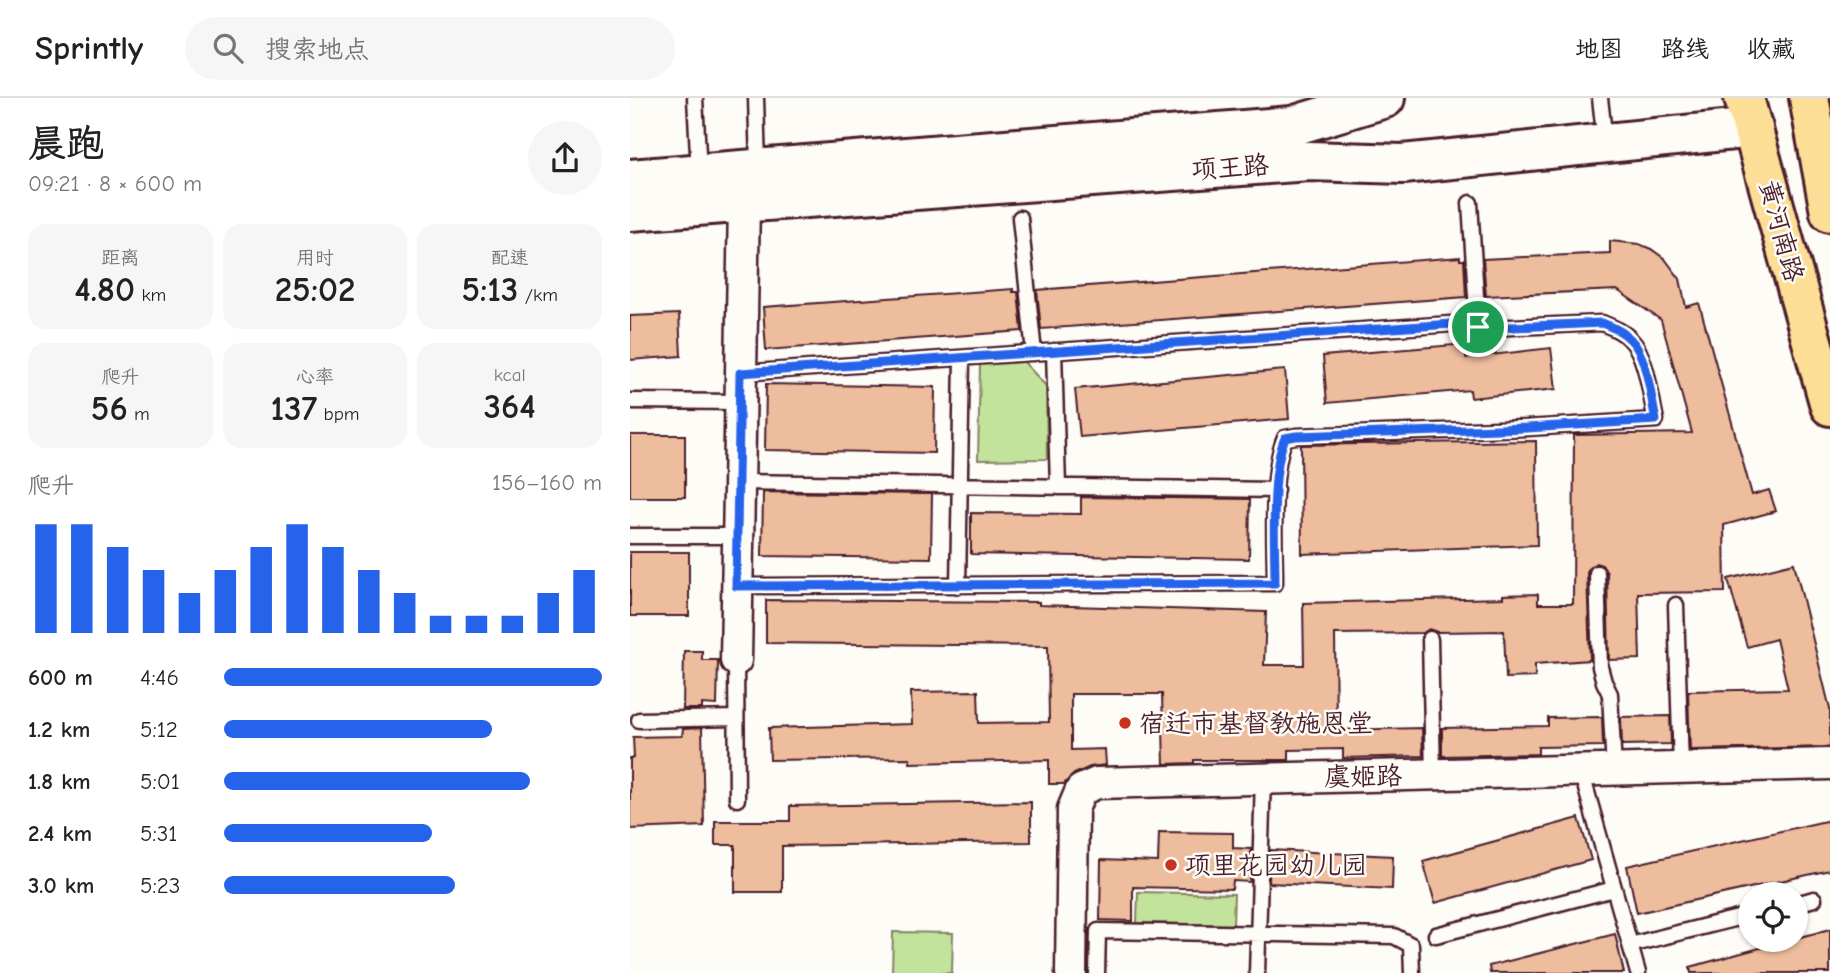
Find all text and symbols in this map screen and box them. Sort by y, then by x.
search box [185,17,675,80]
text: Sprintly [35,29,143,67]
icon: search [209,29,247,67]
text: 搜索地点 [265,35,369,65]
text: 地图 [1575,35,1623,63]
text: 路线 [1661,35,1709,63]
text: 收藏 [1747,35,1795,63]
button: share [528,121,602,195]
text: 晨跑 [28,122,104,166]
street label: 项王路 [1190,150,1270,186]
text: 09:21 · 8 × 600 m [28,170,202,197]
street label: 黄河南路 [1753,177,1809,285]
text: 距离 [101,247,139,269]
text: 用时 [296,247,334,269]
text: 配速 [491,247,529,269]
text: 4.80 [74,269,135,310]
text: 25:02 [275,269,355,310]
text: 5:13 [461,269,518,310]
text: km [135,284,166,306]
text: /km [518,284,558,306]
pin [1448,297,1508,357]
icon: arrive [1459,308,1497,346]
text: kcal [494,364,526,386]
text: 爬升 [101,366,139,388]
text: 心率 [296,366,334,388]
text: 364 [484,386,536,427]
text: 56 [91,388,128,429]
text: 137 [270,388,317,429]
text: m [128,403,150,425]
text: bpm [317,403,360,425]
text: 156–160 m [492,469,602,496]
text: 爬升 [28,472,74,499]
text: 600 m [28,664,93,691]
text: 4:46 [140,664,179,691]
place label: 宿迁市基督教施恩堂 [1139,709,1373,739]
marker: 宿迁市基督教施恩堂 [1117,715,1133,731]
text: 1.2 km [28,716,90,743]
text: 5:12 [140,716,178,743]
street label: 虞姬路 [1324,761,1402,793]
text: 1.8 km [28,768,91,795]
text: 5:01 [140,768,180,795]
text: 2.4 km [28,820,92,847]
text: 5:31 [140,820,177,847]
place label: 项里花园幼儿园 [1185,851,1367,881]
marker: 项里花园幼儿园 [1163,857,1179,873]
text: 3.0 km [28,872,94,899]
text: 5:23 [140,872,180,899]
map controls [1738,882,1808,952]
button: locate [1738,882,1808,952]

